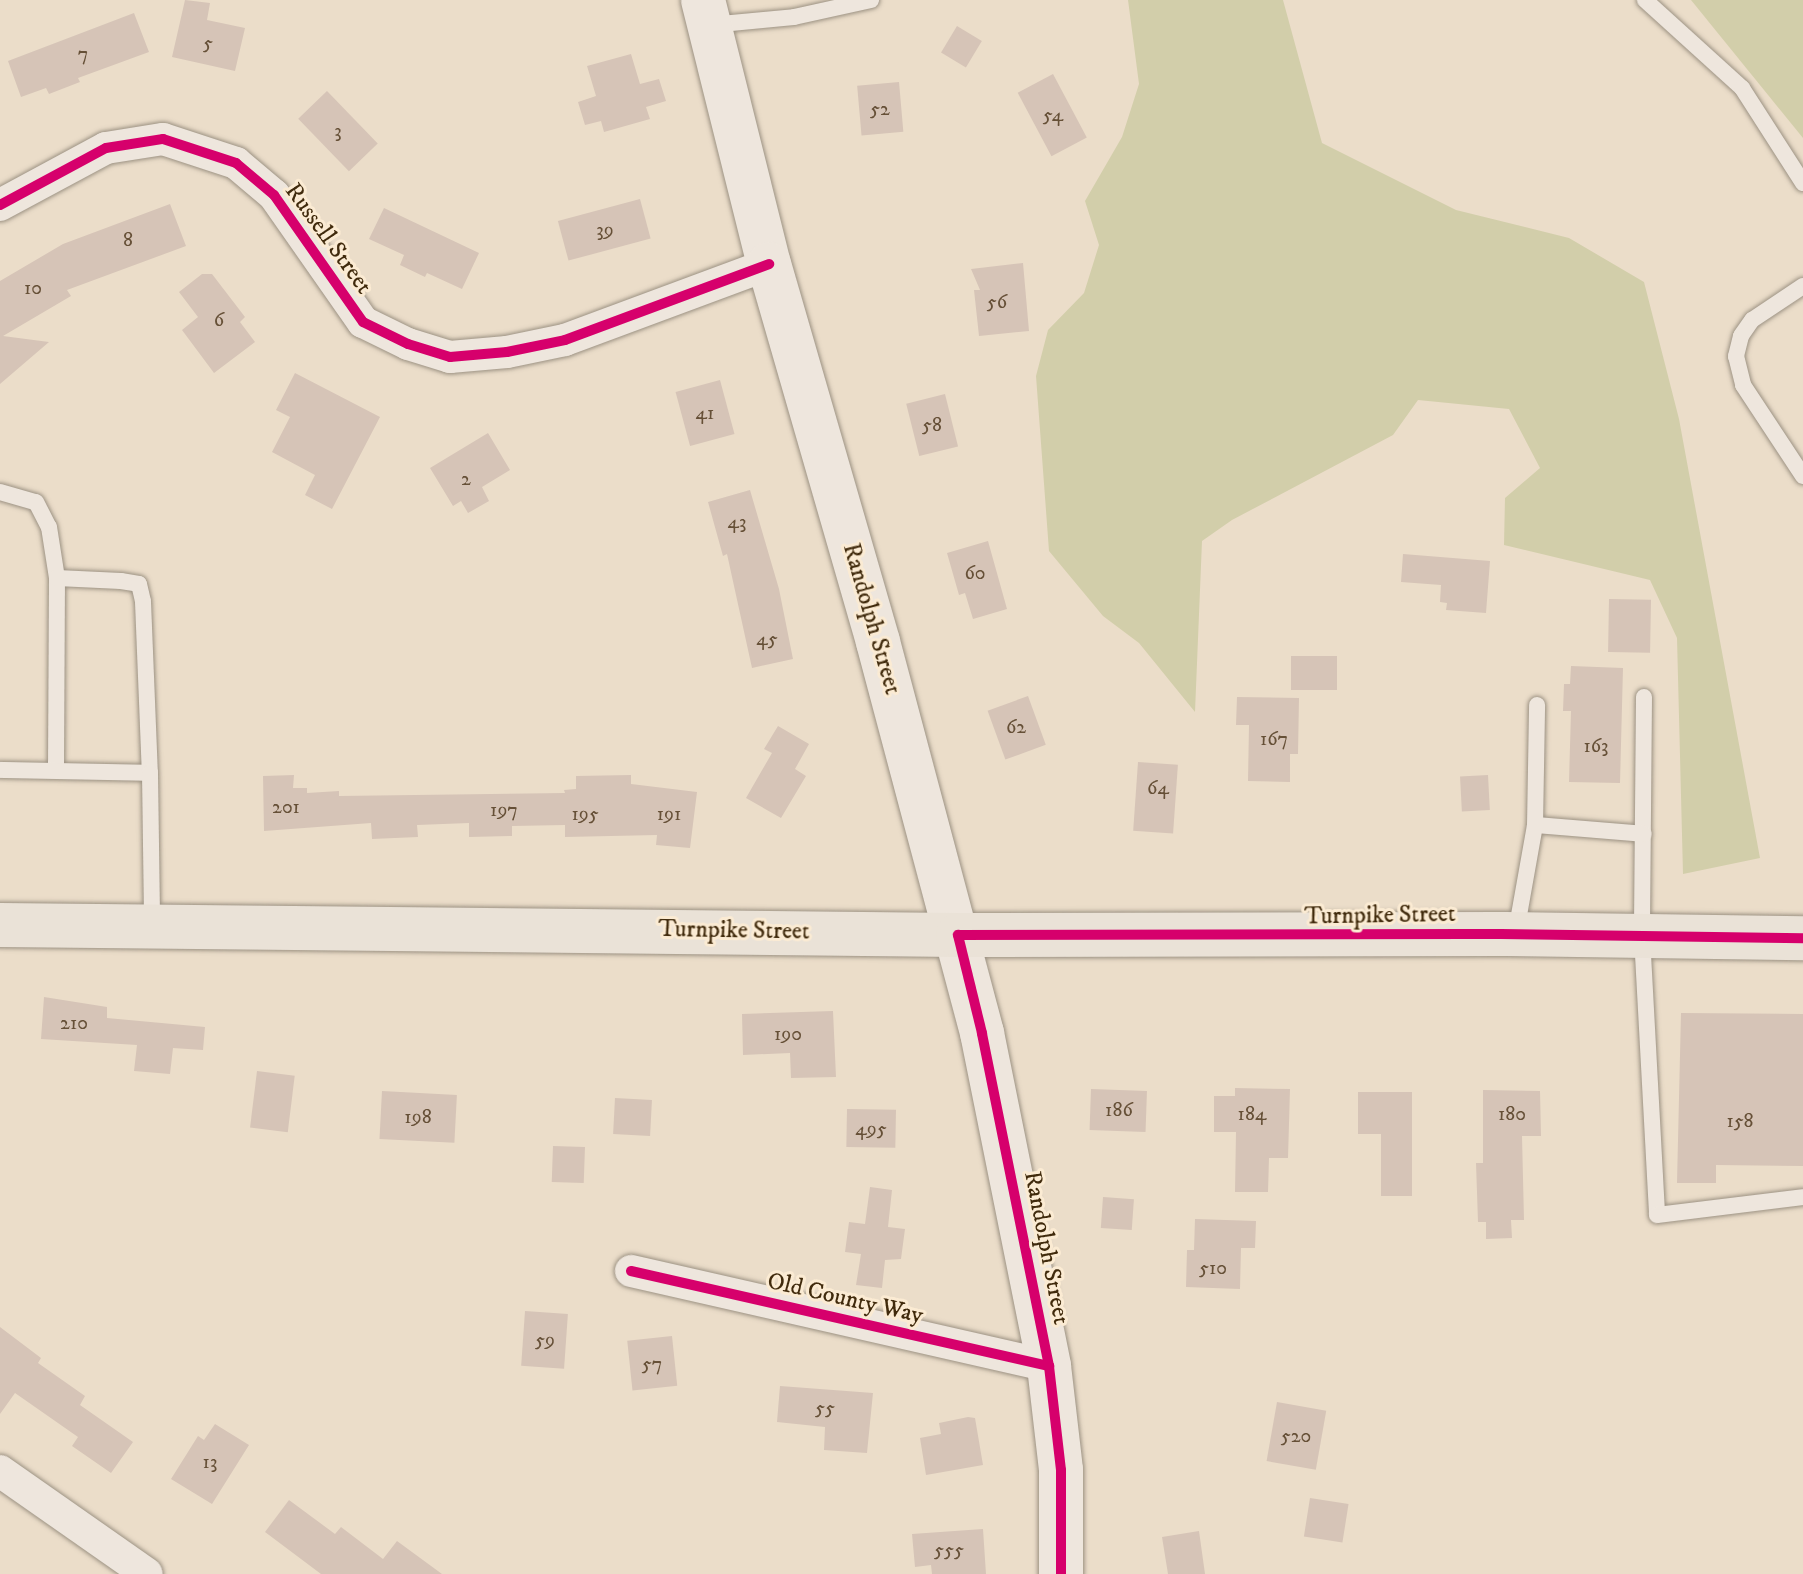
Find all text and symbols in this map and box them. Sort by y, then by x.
house number: 5 [203,31,213,55]
house number: 7 [78,42,88,66]
house number: 52 [870,97,890,121]
house number: 54 [1043,103,1063,127]
house number: 3 [334,119,342,143]
street label: Russell Street [278,178,378,300]
house number: 39 [596,218,614,242]
house number: 8 [123,228,133,252]
house number: 10 [24,276,42,300]
house number: 56 [987,290,1007,314]
house number: 6 [214,308,224,332]
house number: 41 [696,401,714,425]
house number: 58 [922,413,942,437]
house number: 2 [461,467,471,491]
house number: 43 [728,510,746,534]
street label: Randolph Street [836,540,906,698]
house number: 60 [964,561,986,585]
house number: 45 [756,627,778,651]
house number: 62 [1006,715,1026,739]
house number: 167 [1260,727,1288,751]
house number: 163 [1583,734,1609,758]
house number: 64 [1147,776,1169,800]
house number: 201 [272,795,300,819]
house number: 197 [490,798,518,822]
house number: 195 [571,802,599,826]
house number: 191 [657,802,681,826]
street label: Turnpike Street [1304,900,1456,932]
street label: Turnpike Street [658,915,810,947]
house number: 210 [60,1011,88,1035]
house number: 190 [774,1022,802,1046]
house number: 186 [1105,1098,1133,1122]
house number: 184 [1238,1102,1266,1126]
house number: 180 [1498,1102,1526,1126]
house number: 198 [404,1105,432,1129]
house number: 158 [1726,1109,1754,1133]
house number: 495 [855,1117,887,1141]
street label: Randolph Street [1017,1169,1075,1327]
house number: 510 [1199,1256,1227,1280]
street label: Old County Way [764,1267,926,1331]
house number: 59 [535,1328,555,1352]
house number: 57 [642,1352,662,1376]
house number: 55 [815,1396,835,1420]
house number: 520 [1281,1424,1311,1448]
house number: 13 [203,1450,217,1474]
house number: 555 [934,1538,964,1562]

